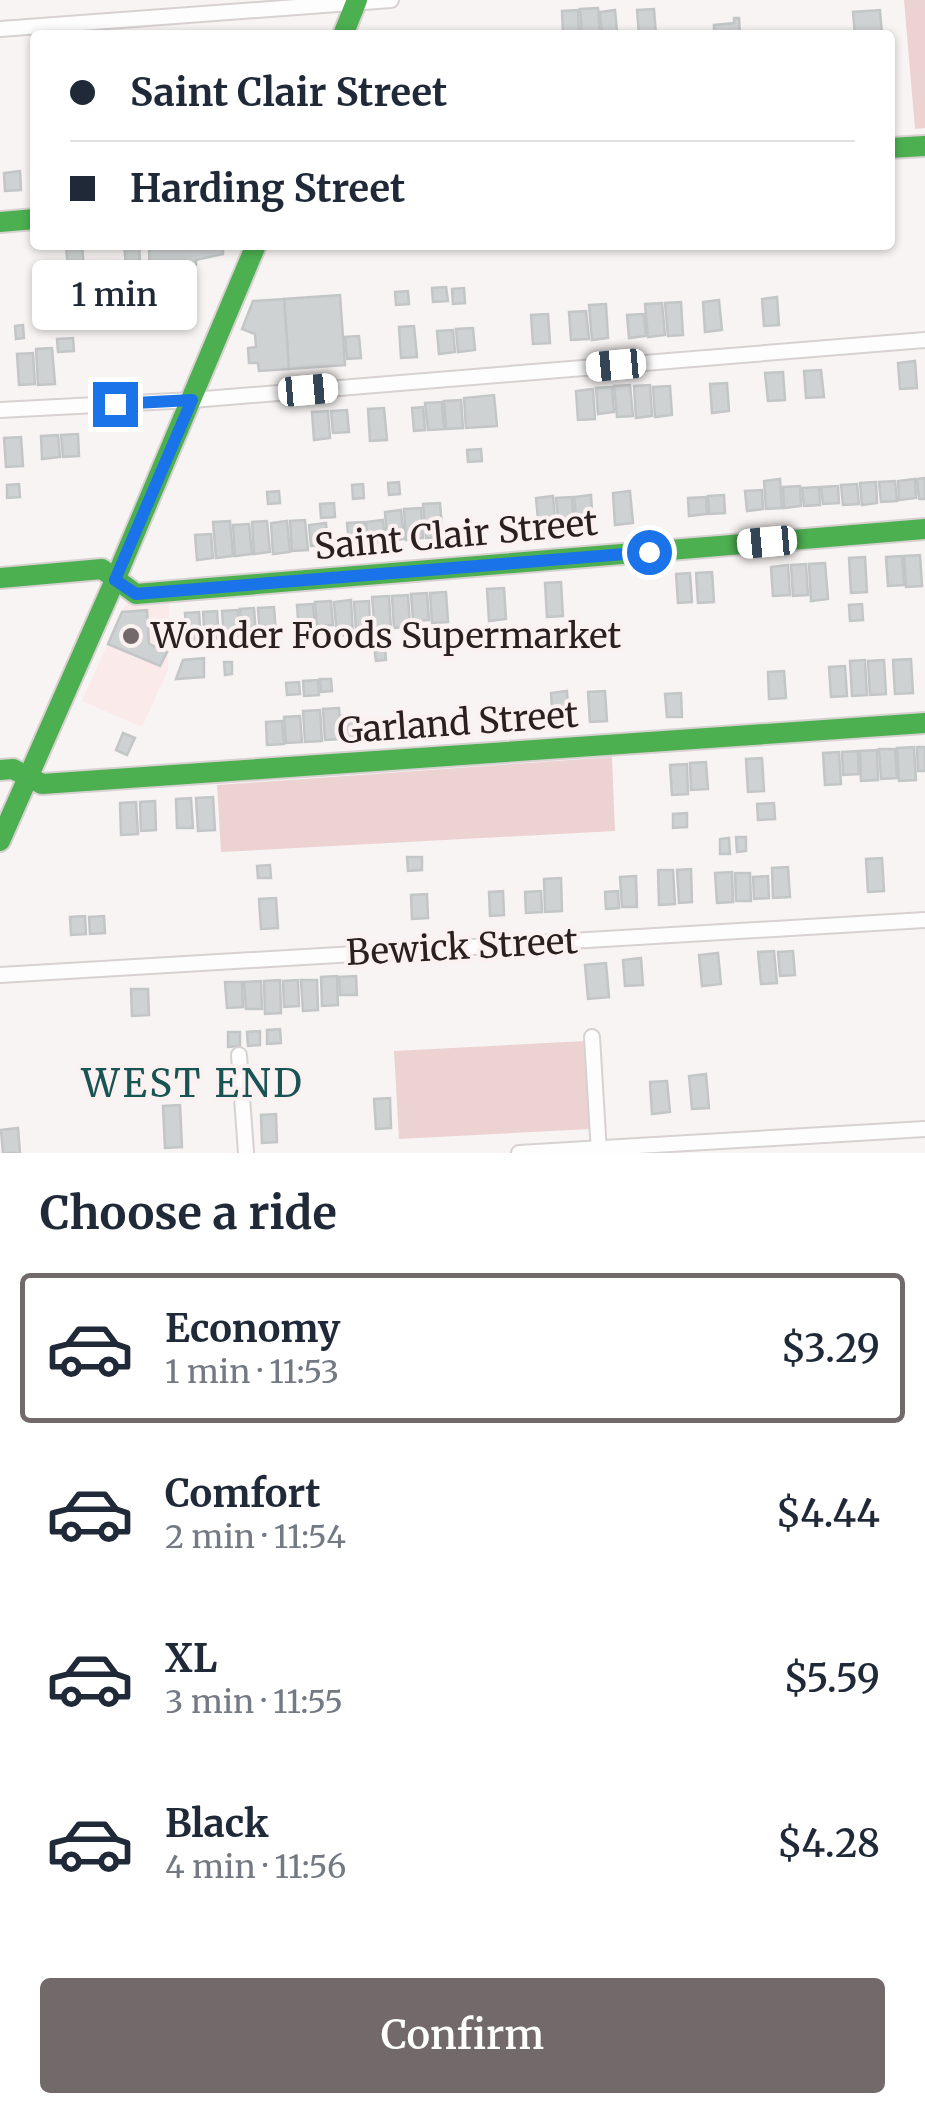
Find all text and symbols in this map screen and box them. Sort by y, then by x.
text: Saint Clair Street [130,69,447,116]
text: Harding Street [130,165,405,212]
callout: 1 min [32,259,198,329]
text: 1 min [71,275,158,315]
car [585,347,647,383]
car [277,372,339,408]
route end [93,382,138,427]
street label: Saint Clair Street [313,501,600,569]
car [736,524,798,560]
route start [627,530,672,575]
place label: Wonder Foods Supermarket [150,614,621,658]
marker: Wonder Foods Supermarket [120,625,142,647]
street label: Garland Street [336,693,580,753]
street label: Bewick Street [345,919,579,975]
district label: WEST END [81,1060,304,1107]
text: Choose a ride [40,1185,337,1241]
icon: car [45,1303,135,1393]
text: Economy [165,1305,340,1352]
text: $3.29 [781,1325,880,1372]
text: 1 min · 11:53 [165,1352,339,1392]
icon: car [45,1468,135,1558]
text: Comfort [165,1470,321,1517]
text: $4.44 [776,1490,880,1537]
text: 2 min · 11:54 [165,1517,346,1557]
icon: car [45,1633,135,1723]
text: XL [165,1635,217,1682]
text: $5.59 [784,1655,880,1702]
text: 3 min · 11:55 [165,1682,343,1722]
icon: car [45,1798,135,1888]
text: Black [165,1800,269,1847]
text: $4.28 [777,1820,880,1867]
text: 4 min · 11:56 [165,1847,346,1887]
button: Confirm [40,1978,885,2093]

